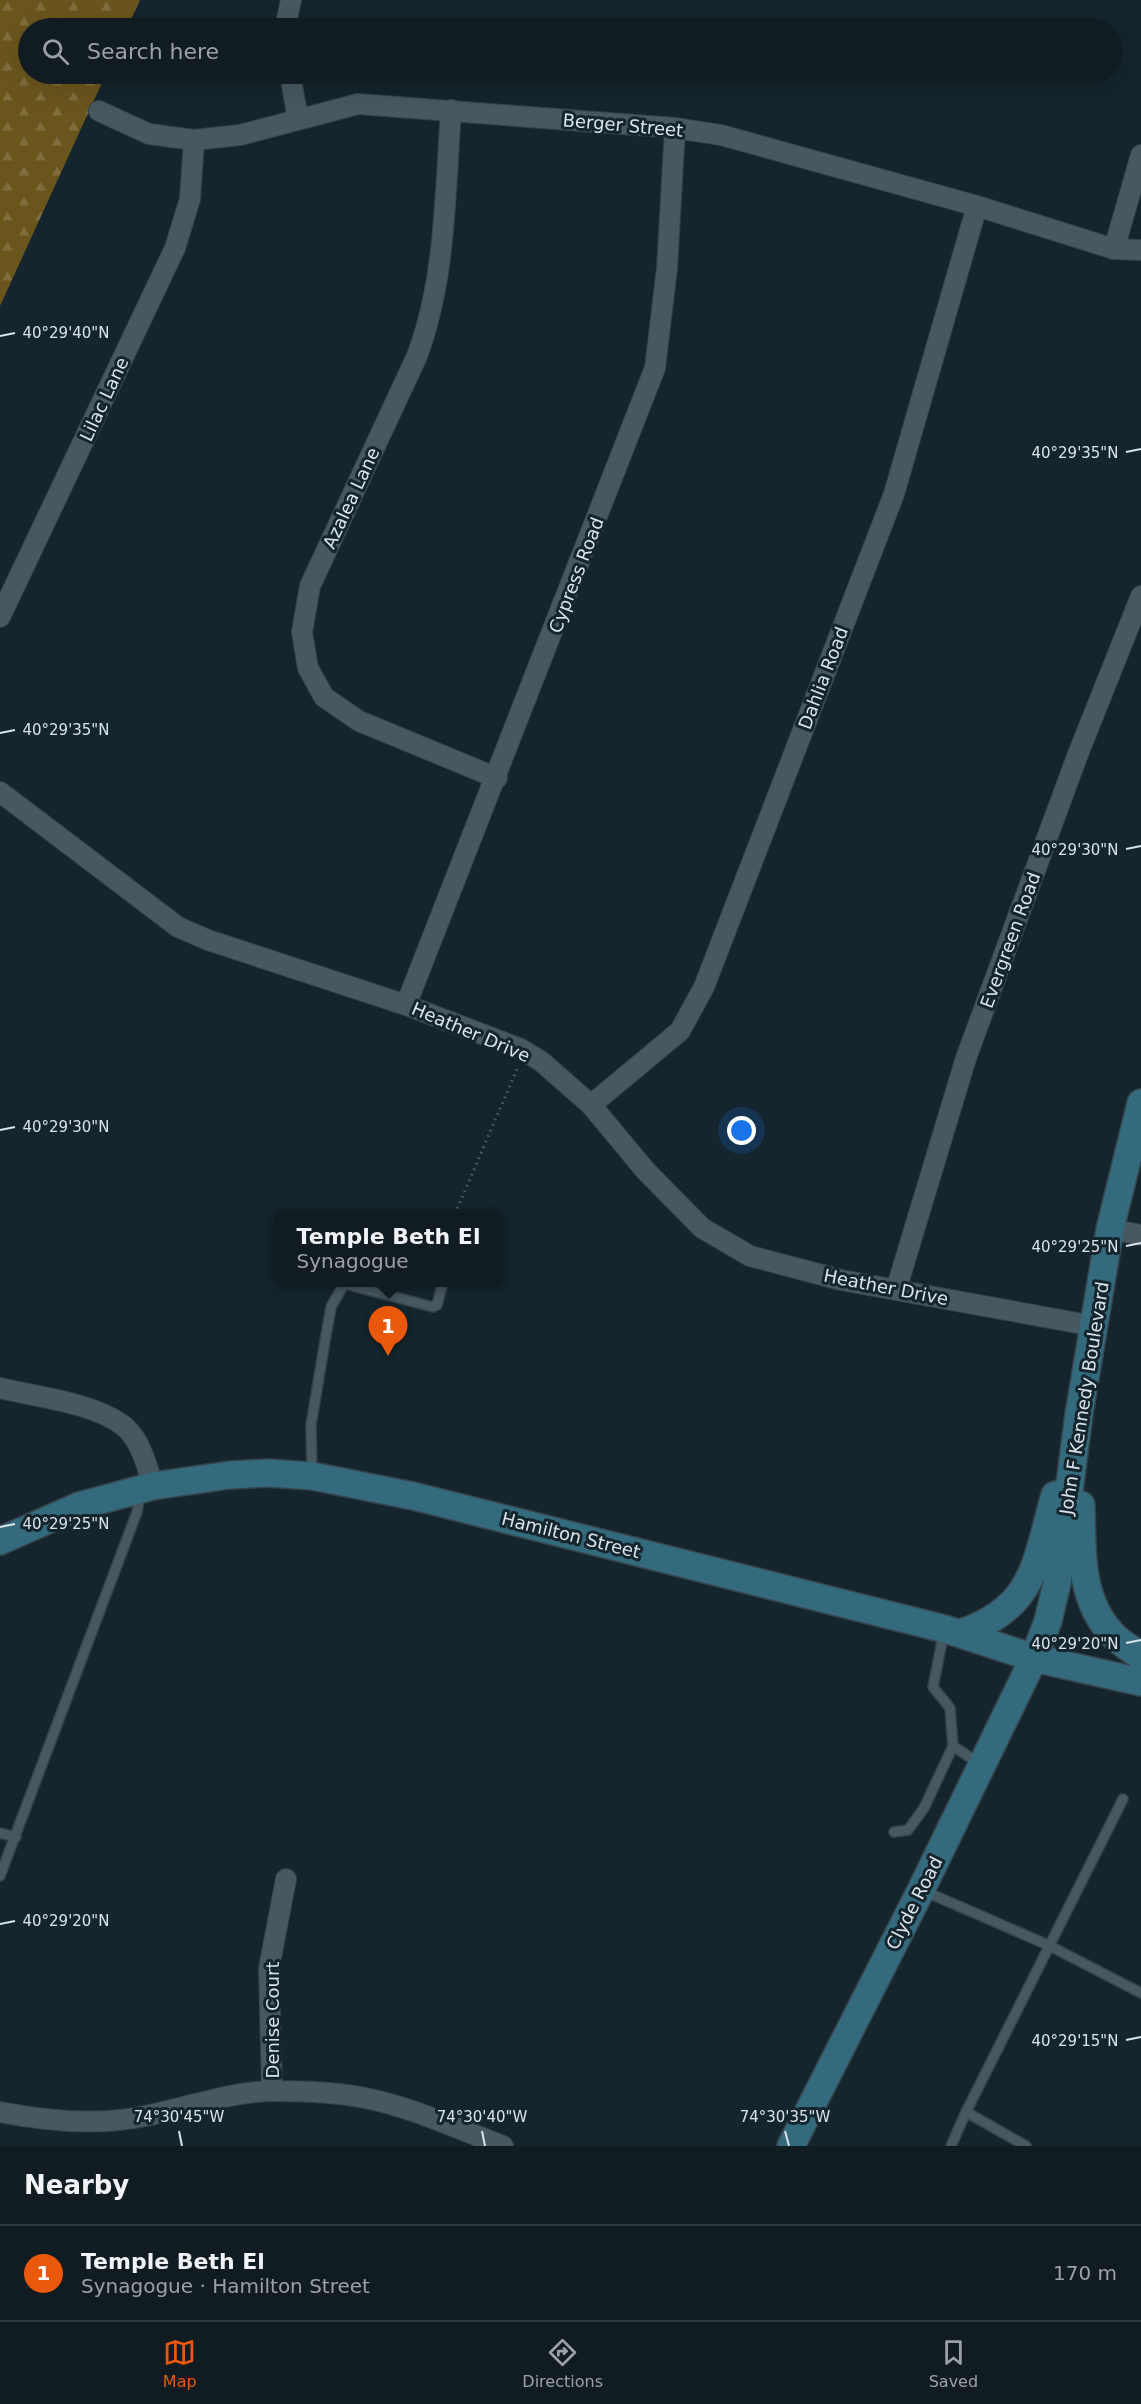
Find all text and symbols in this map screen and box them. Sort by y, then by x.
search box [18,18,1123,84]
icon: search [39,35,72,68]
text: Search here [87,39,219,64]
street label: Berger Street [562,109,684,141]
text: 40°29'40"N [22,324,110,342]
street label: Lilac Lane [75,354,133,444]
street label: Azalea Lane [318,444,384,552]
text: 40°29'35"N [1031,444,1119,462]
street label: Cypress Road [544,514,608,636]
street label: Dahlia Road [794,624,852,732]
text: 40°29'35"N [22,721,110,739]
text: 40°29'30"N [1031,841,1119,859]
street label: Evergreen Road [976,869,1044,1011]
street label: Heather Drive [409,998,533,1066]
your location [727,1116,756,1145]
text: 40°29'30"N [22,1118,110,1136]
popup [273,1209,504,1287]
text: Temple Beth El [297,1224,480,1249]
text: 40°29'25"N [1031,1238,1119,1256]
text: Synagogue [297,1249,409,1273]
street label: Heather Drive [822,1265,950,1309]
street label: John F Kennedy Boulevard [1055,1280,1113,1517]
pin: 1 [368,1306,408,1356]
street label: Hamilton Street [500,1508,642,1562]
text: 40°29'25"N [22,1515,110,1533]
text: 40°29'20"N [1031,1635,1119,1653]
street label: Clyde Road [882,1853,946,1953]
text: 40°29'20"N [22,1912,110,1930]
street label: Denise Court [262,1962,283,2078]
text: 40°29'15"N [1031,2032,1119,2050]
text: 74°30'45"W [134,2108,224,2126]
text: 74°30'40"W [437,2108,527,2126]
text: 74°30'35"W [740,2108,830,2126]
text: Nearby [24,2170,129,2200]
text: Temple Beth El [81,2249,265,2274]
text: 1 [37,2261,50,2285]
text: 170 m [1053,2261,1117,2285]
text: Synagogue · Hamilton Street [81,2274,370,2298]
tab: Map [163,2336,197,2391]
tab: Directions [522,2336,603,2391]
tab: Saved [929,2336,978,2391]

